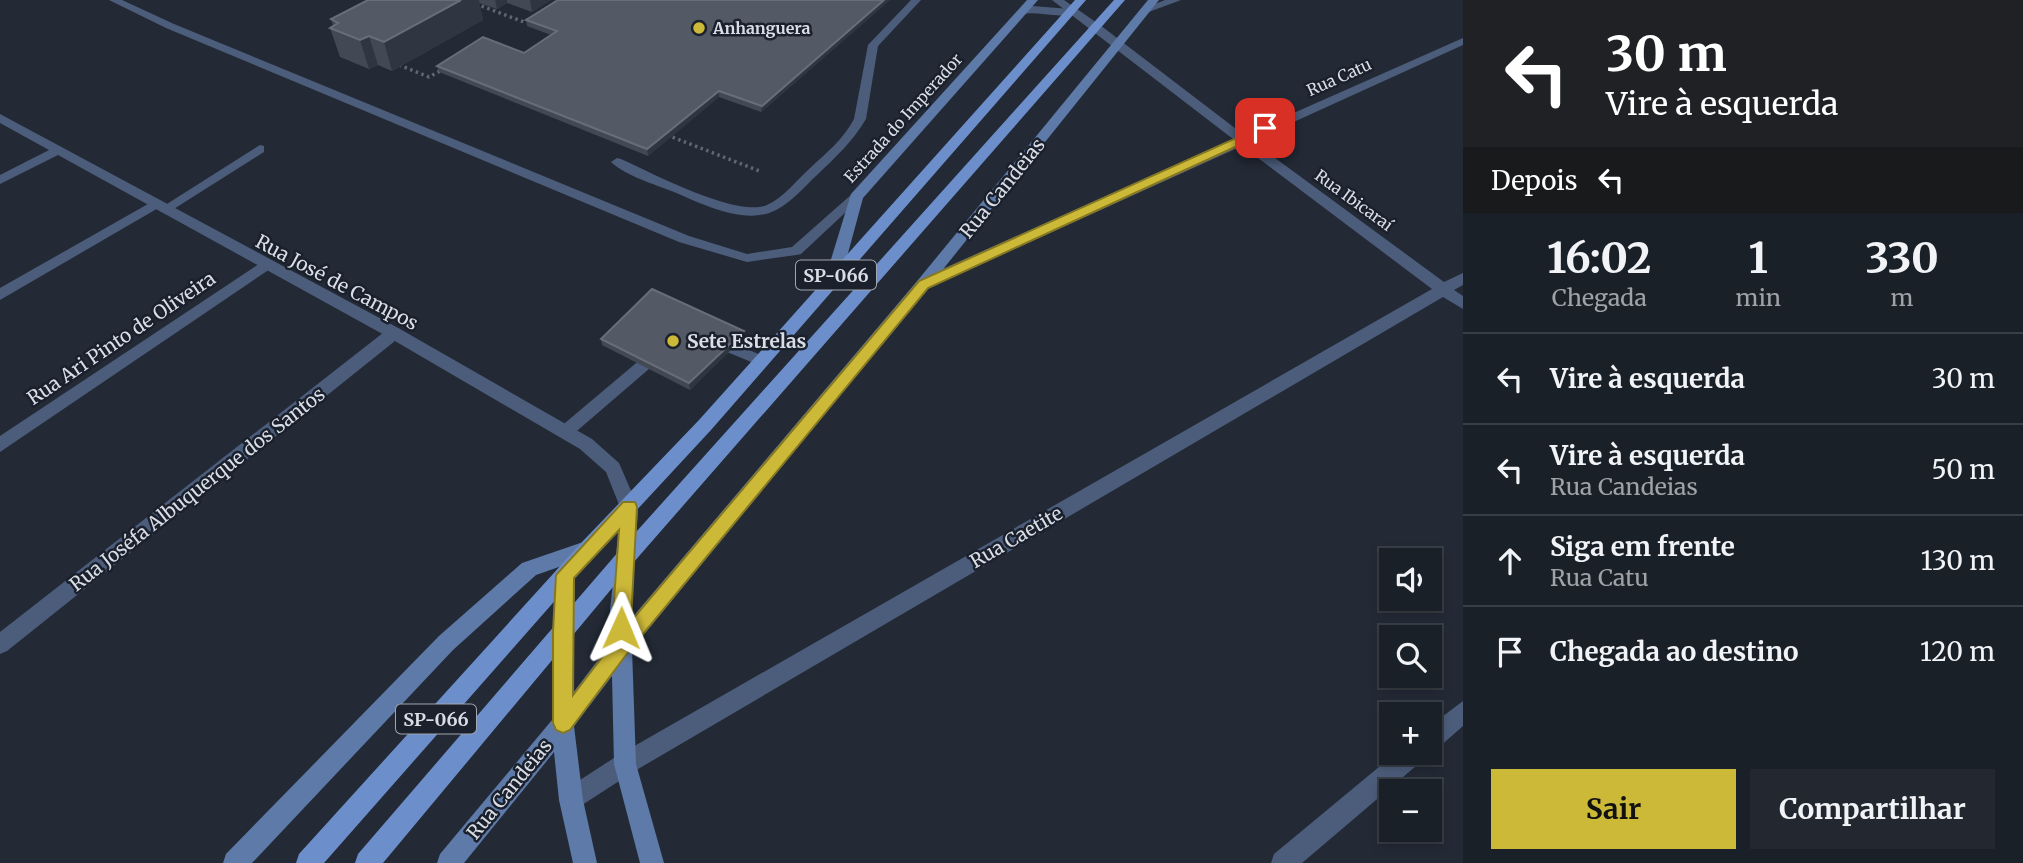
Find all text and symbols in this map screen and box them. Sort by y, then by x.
place label: Anhanguera [712,18,811,38]
marker: Anhanguera [691,20,707,36]
text: 30 m [1606,23,1727,84]
icon: left [1491,28,1582,119]
street label: Estrada do Imperador [840,49,966,187]
street label: Rua Catu [1304,54,1374,100]
text: Vire à esquerda [1606,84,1838,124]
pin [1235,98,1295,158]
icon: arrive [1246,109,1284,147]
street label: Rua Candeias [954,133,1050,243]
icon: left [1592,161,1630,199]
text: Depois [1491,164,1578,197]
street label: Rua Ibicaraí [1311,165,1398,235]
street label: Rua José de Campos [252,229,422,335]
text: 16:02 [1547,232,1651,284]
text: 1 [1749,232,1768,284]
text: 330 [1865,232,1939,284]
road number: SP-066 [796,260,876,290]
street label: Rua Ari Pinto de Oliveira [22,266,220,410]
text: Chegada [1552,283,1647,312]
text: min [1736,283,1781,312]
text: m [1891,283,1913,312]
place label: Sete Estrelas [687,329,807,353]
marker: Sete Estrelas [665,333,681,349]
icon: left [1491,360,1529,398]
text: Vire à esquerda [1550,362,1745,395]
text: 30 m [1932,362,1995,395]
street label: Rua Joséfa Albuquerque dos Santos [65,382,329,596]
text: Vire à esquerda [1550,439,1745,472]
icon: left [1491,451,1529,489]
text: 50 m [1931,453,1995,486]
text: Rua Candeias [1550,472,1698,501]
street label: Rua Caetite [965,501,1067,573]
text: Siga em frente [1550,530,1735,563]
icon: ahead [1491,542,1529,580]
text: 130 m [1921,544,1995,577]
map controls [1379,548,1442,842]
button: sound [1379,548,1442,611]
text: Rua Catu [1550,563,1649,592]
position arrow [584,591,658,665]
button: search [1379,625,1442,688]
icon: arrive [1491,633,1529,671]
text: Chegada ao destino [1550,635,1799,668]
text: 120 m [1920,635,1995,668]
button: + [1379,702,1442,765]
road number: SP-066 [396,704,476,734]
street label: Rua Candeias [461,734,557,844]
button: Sair [1491,769,1736,849]
button: Compartilhar [1750,769,1995,849]
button: − [1379,779,1442,842]

